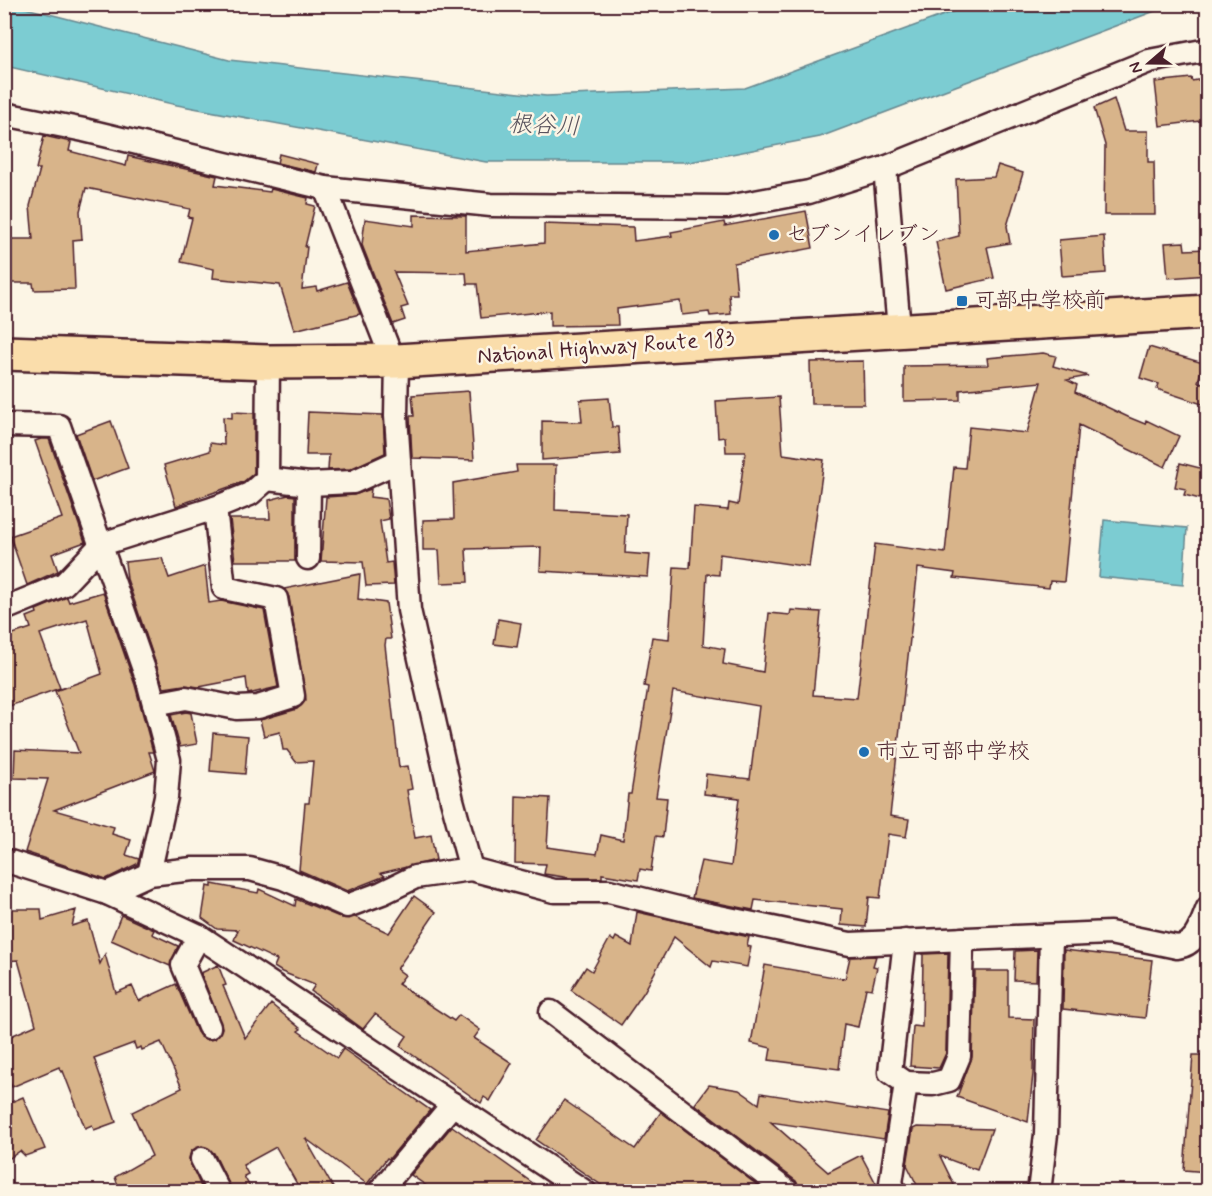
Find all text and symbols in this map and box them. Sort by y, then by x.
north arrow [1119,33,1179,93]
text: N [1125,59,1148,76]
water label: 根谷川 [507,109,581,143]
place label: セブンイレブン [786,221,940,249]
marker: セブンイレブン [767,228,781,242]
place label: 可部中学校前 [974,287,1106,315]
marker: 可部中学校前 [955,294,969,308]
street label: National Highway Route 183 [476,325,736,372]
place label: 市立可部中学校 [876,738,1030,766]
marker: 市立可部中学校 [857,745,871,759]

